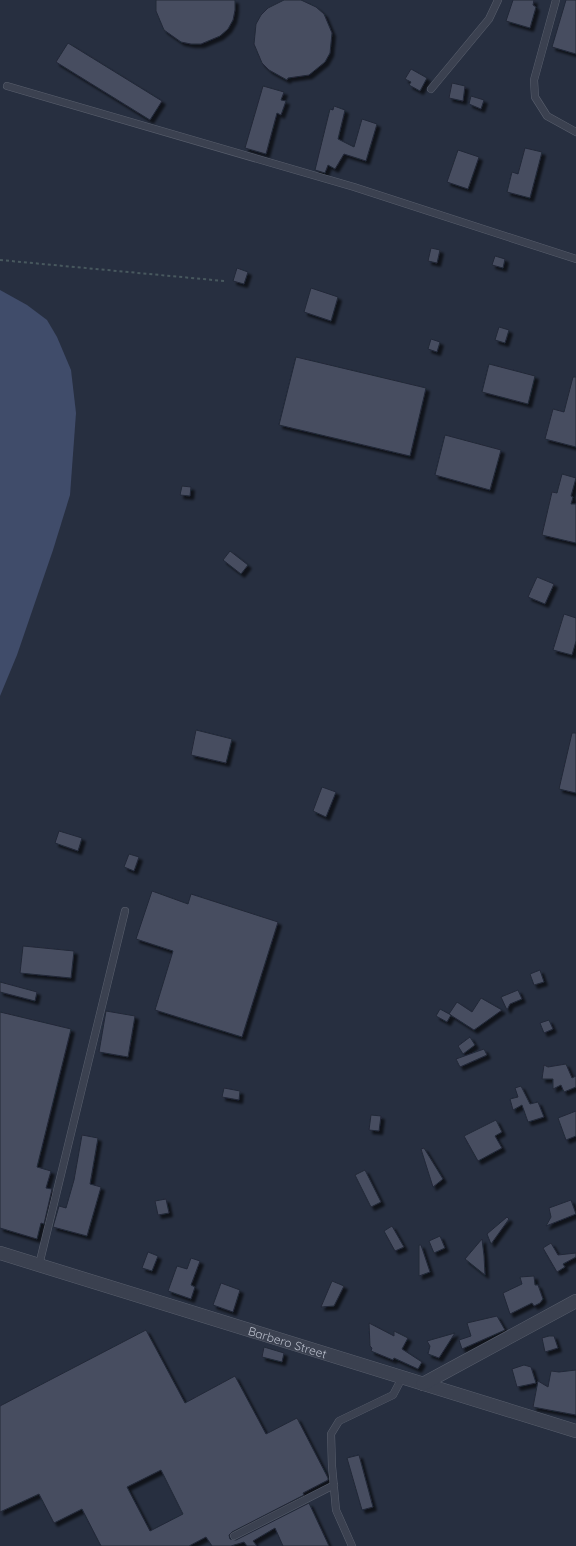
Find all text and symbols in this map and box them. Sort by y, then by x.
street label: Barbero Street [246,1323,329,1361]

